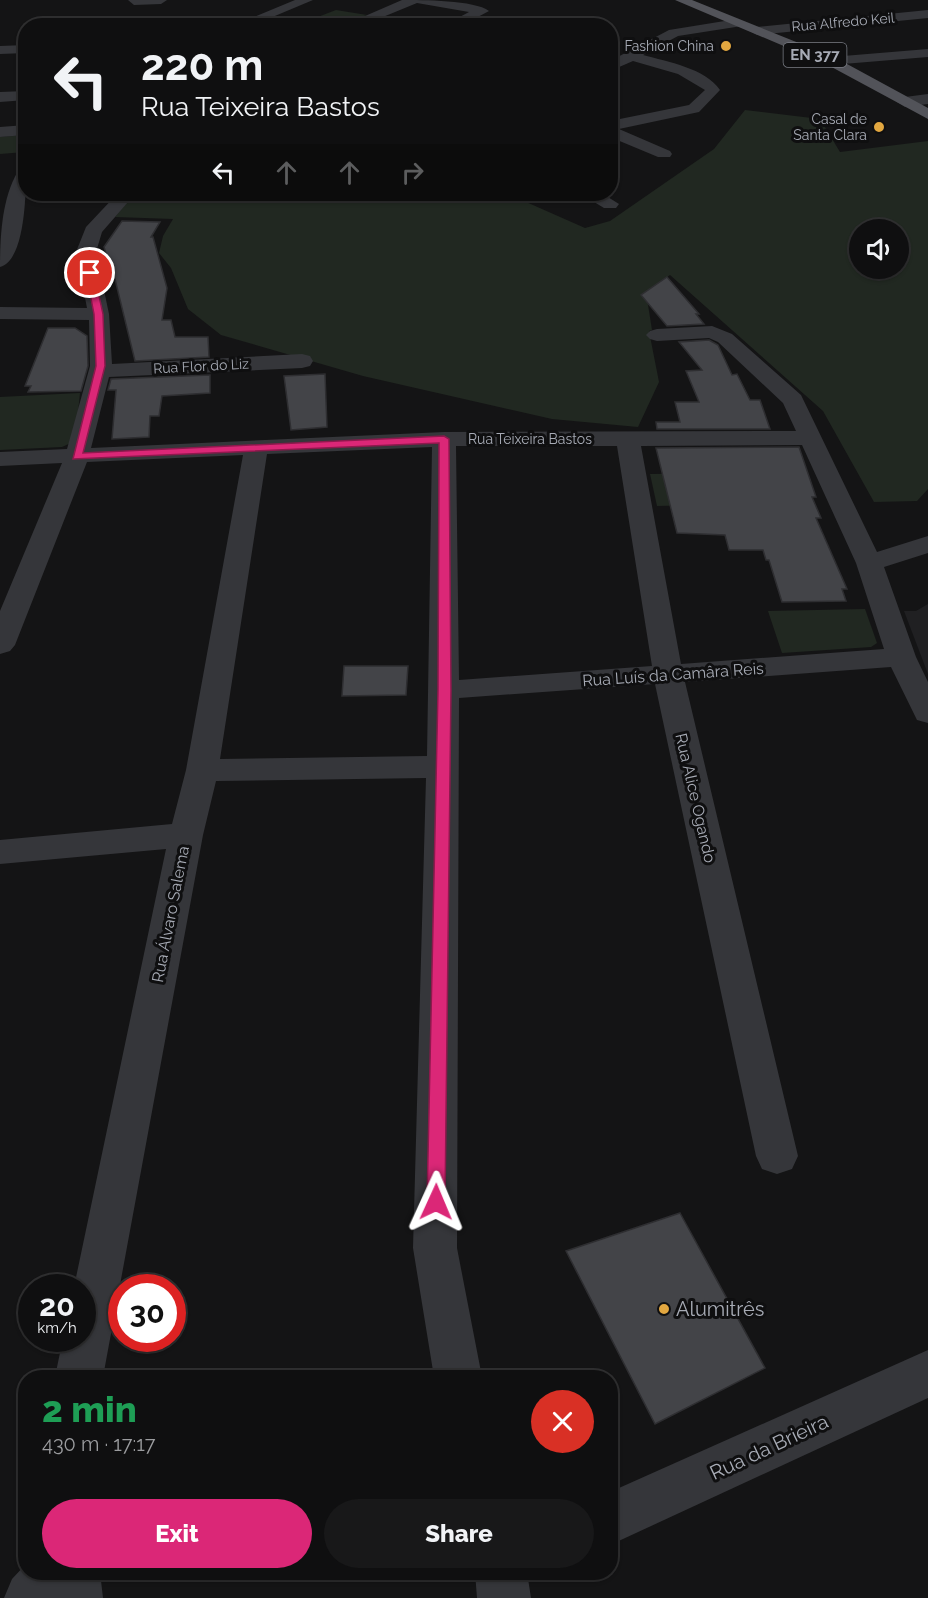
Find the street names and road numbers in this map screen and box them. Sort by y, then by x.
street label: Rua Alfredo Keil [791,10,895,34]
road number: EN 377 [784,43,846,67]
street label: Rua Flor do Liz [153,355,249,376]
street label: Rua Teixeira Bastos [468,431,592,447]
street label: Rua Luís da Camâra Reis [582,659,765,690]
street label: Rua Alice Ogando [671,731,720,865]
street label: Rua Álvaro Salema [147,844,193,984]
street label: Rua da Brieira [706,1409,832,1485]

